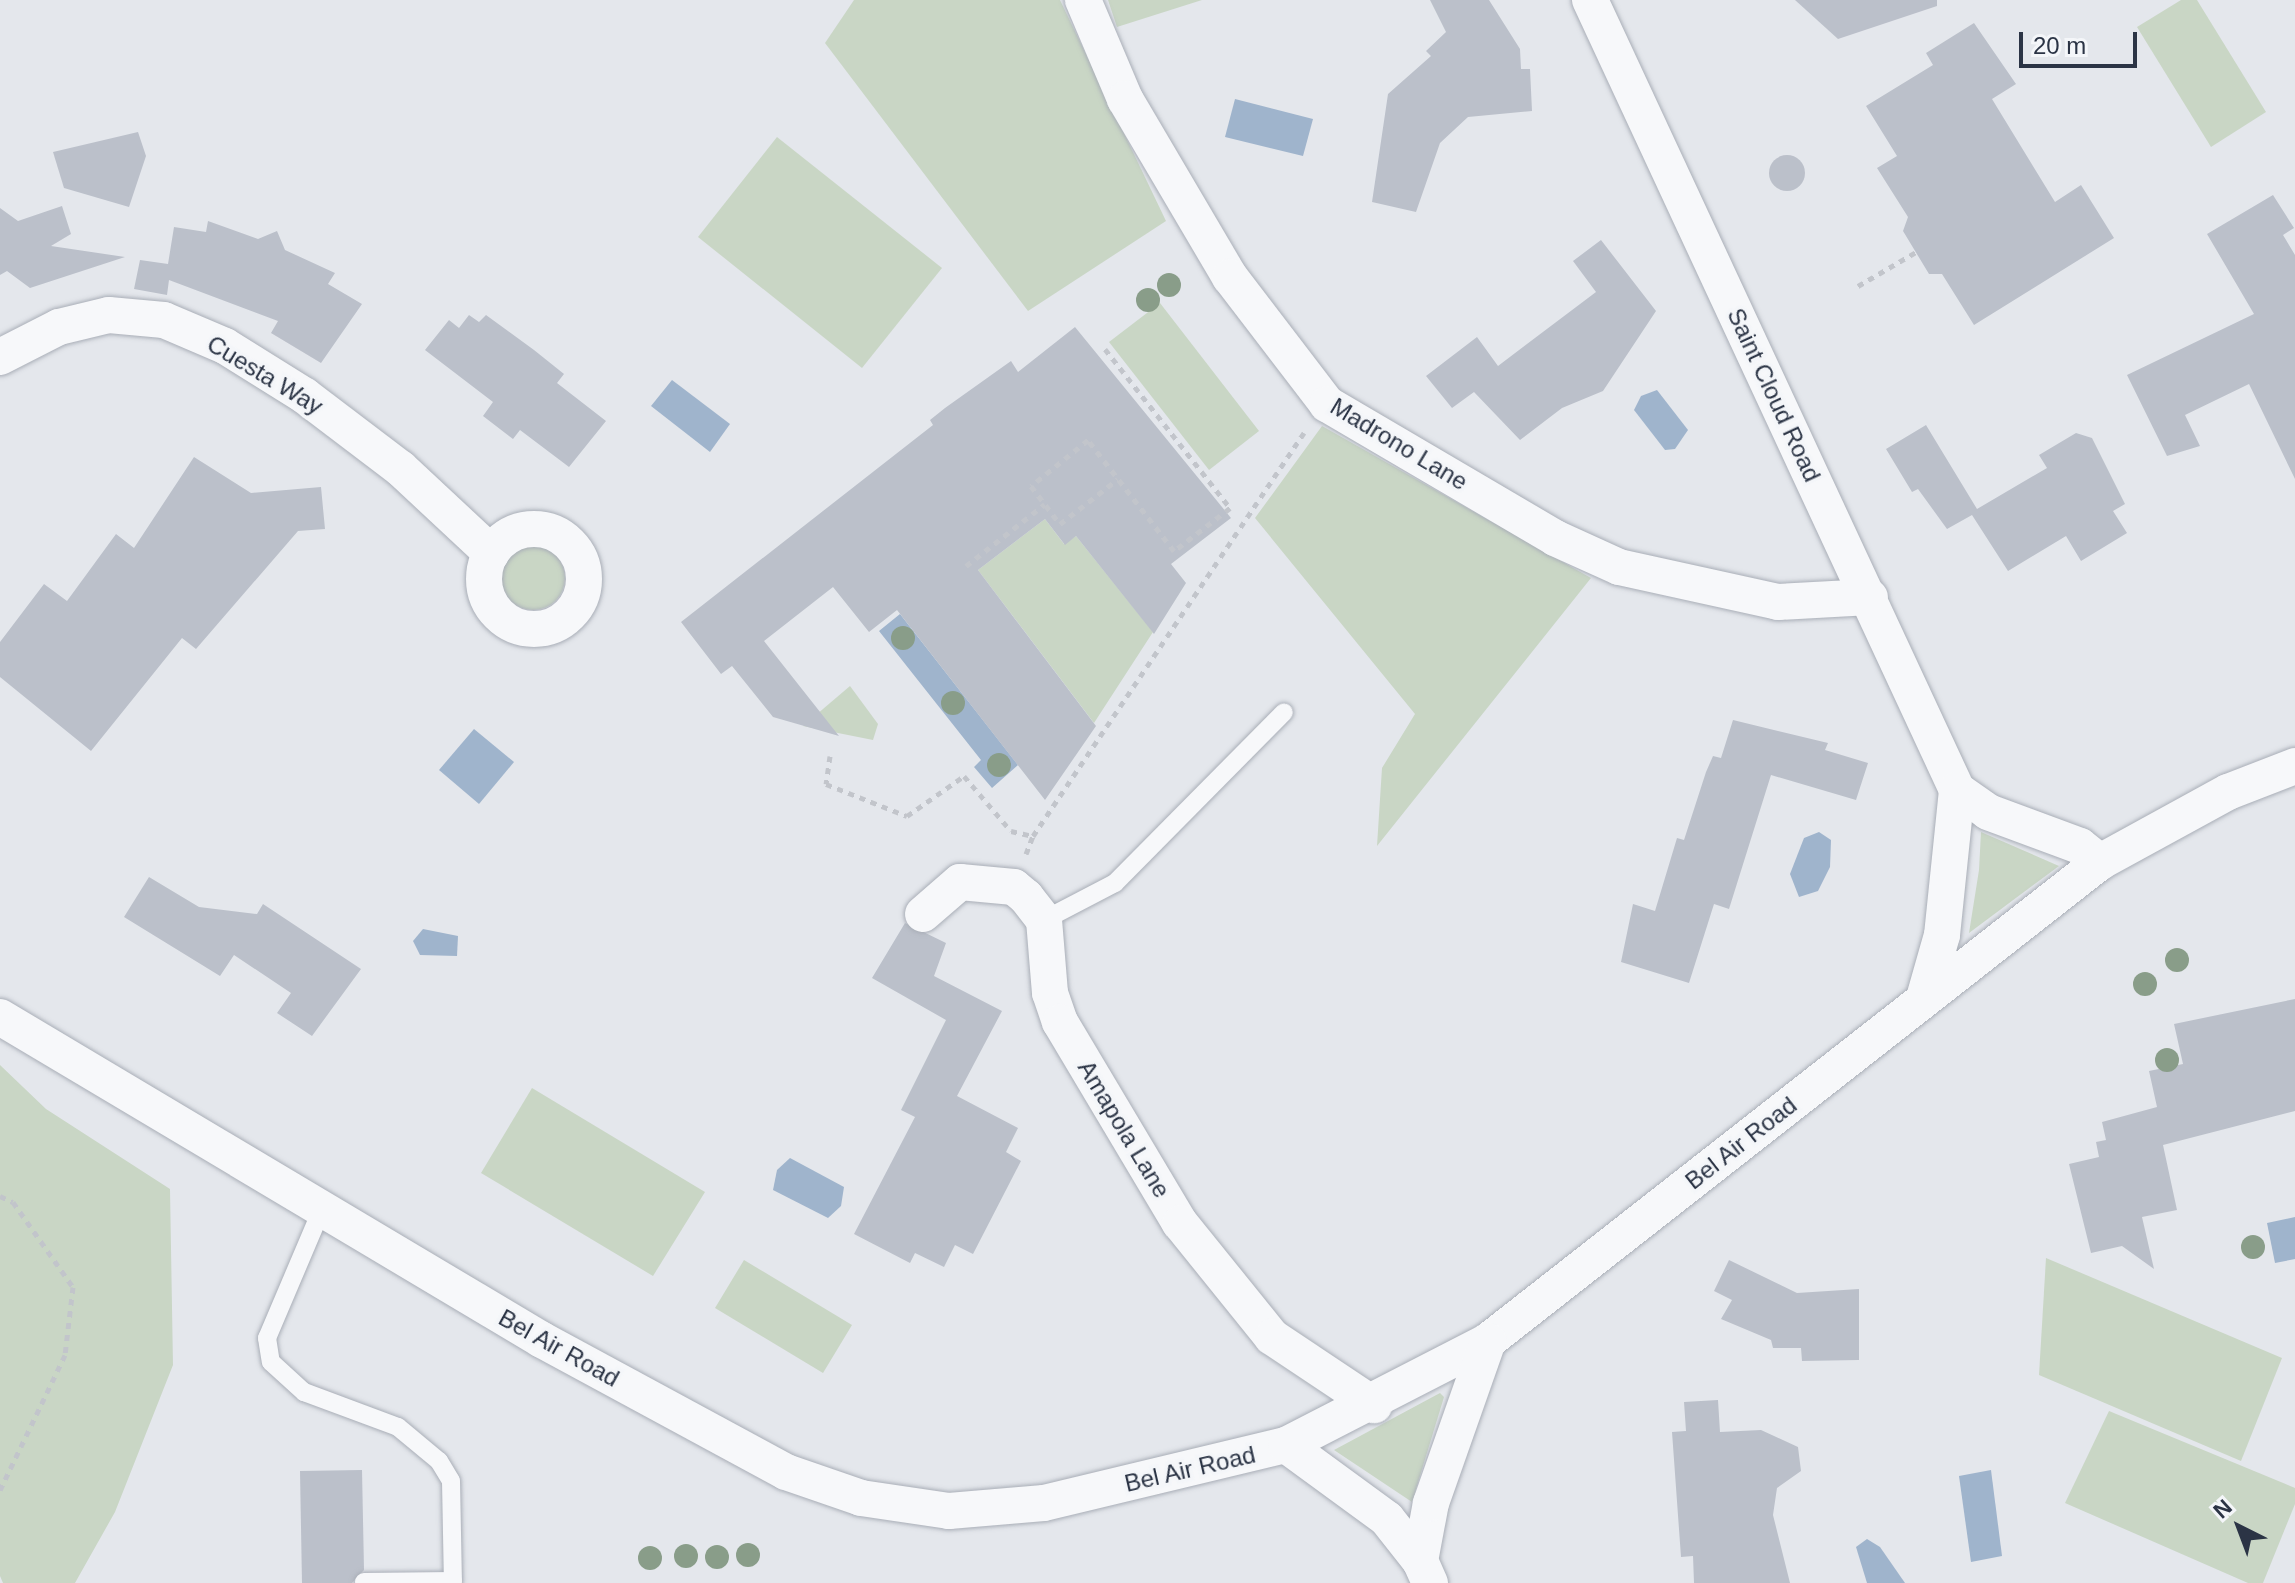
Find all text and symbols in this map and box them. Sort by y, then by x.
scale bar [2023,16,2141,66]
text: 20 m [2033,32,2086,59]
street label: Saint Cloud Road [1721,304,1827,486]
street label: Cuesta Way [202,329,328,421]
street label: Madrono Lane [1325,392,1473,496]
street label: Amapola Lane [1072,1055,1176,1203]
street label: Bel Air Road [1679,1090,1803,1196]
street label: Bel Air Road [493,1303,625,1393]
street label: Bel Air Road [1121,1440,1259,1498]
north arrow [2199,1487,2279,1567]
text: N [2208,1494,2237,1523]

